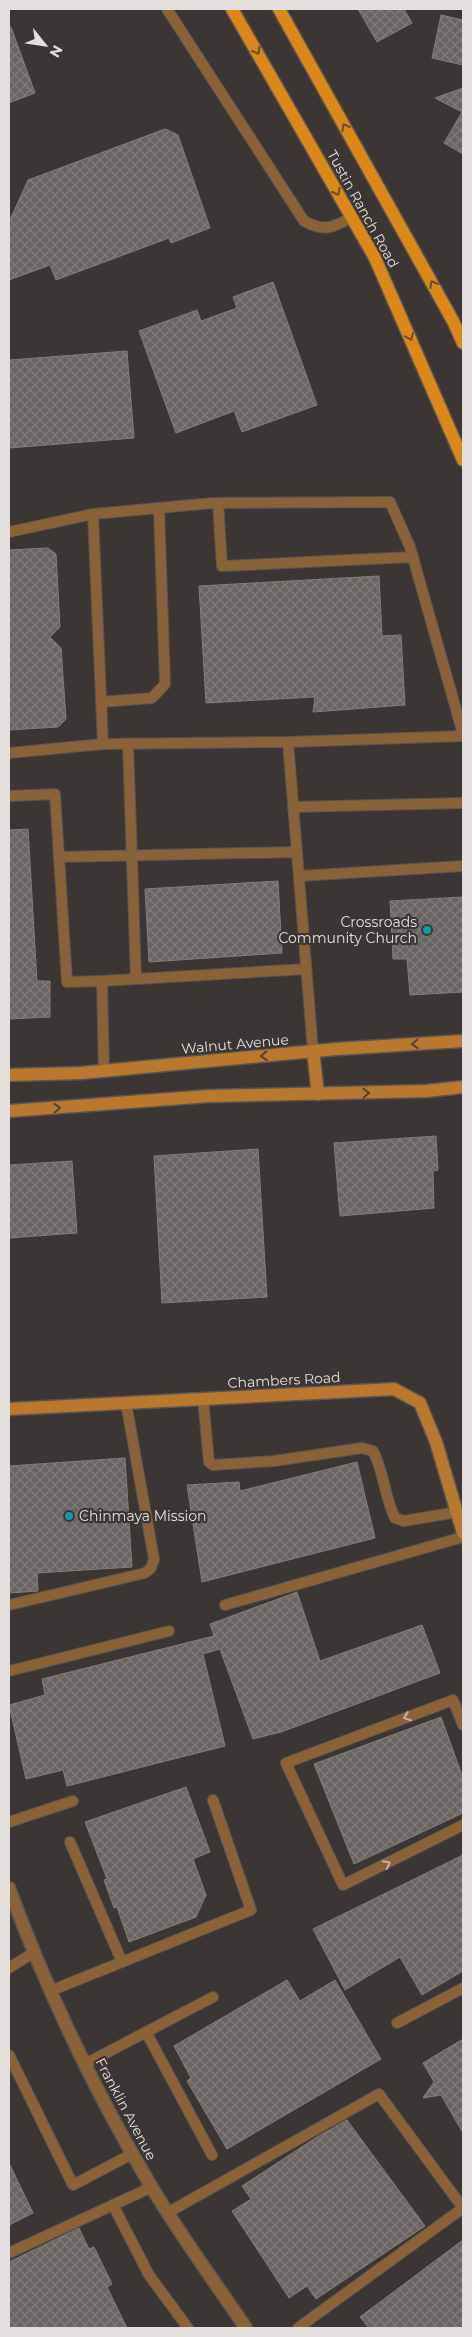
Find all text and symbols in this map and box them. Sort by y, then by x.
north arrow [20,20,70,70]
text: N [46,42,67,61]
one-way arrow [250,46,260,55]
one-way arrow [341,123,351,132]
street label: Tustin Ranch Road [323,147,403,271]
one-way arrow [331,187,341,196]
one-way arrow [429,280,439,289]
one-way arrow [403,332,414,341]
place label: Crossroads Community Church [278,913,417,947]
marker: Crossroads Community Church [421,924,433,936]
street label: Walnut Avenue [180,1030,290,1058]
one-way arrow [410,1038,418,1049]
one-way arrow [260,1050,268,1061]
one-way arrow [363,1087,371,1098]
one-way arrow [54,1102,62,1113]
street label: Chambers Road [227,1368,341,1392]
place label: Chinmaya Mission [79,1507,207,1525]
marker: Chinmaya Mission [63,1510,75,1522]
one-way arrow [403,1711,412,1721]
one-way arrow [382,1860,391,1870]
street label: Franklin Avenue [91,2055,161,2163]

